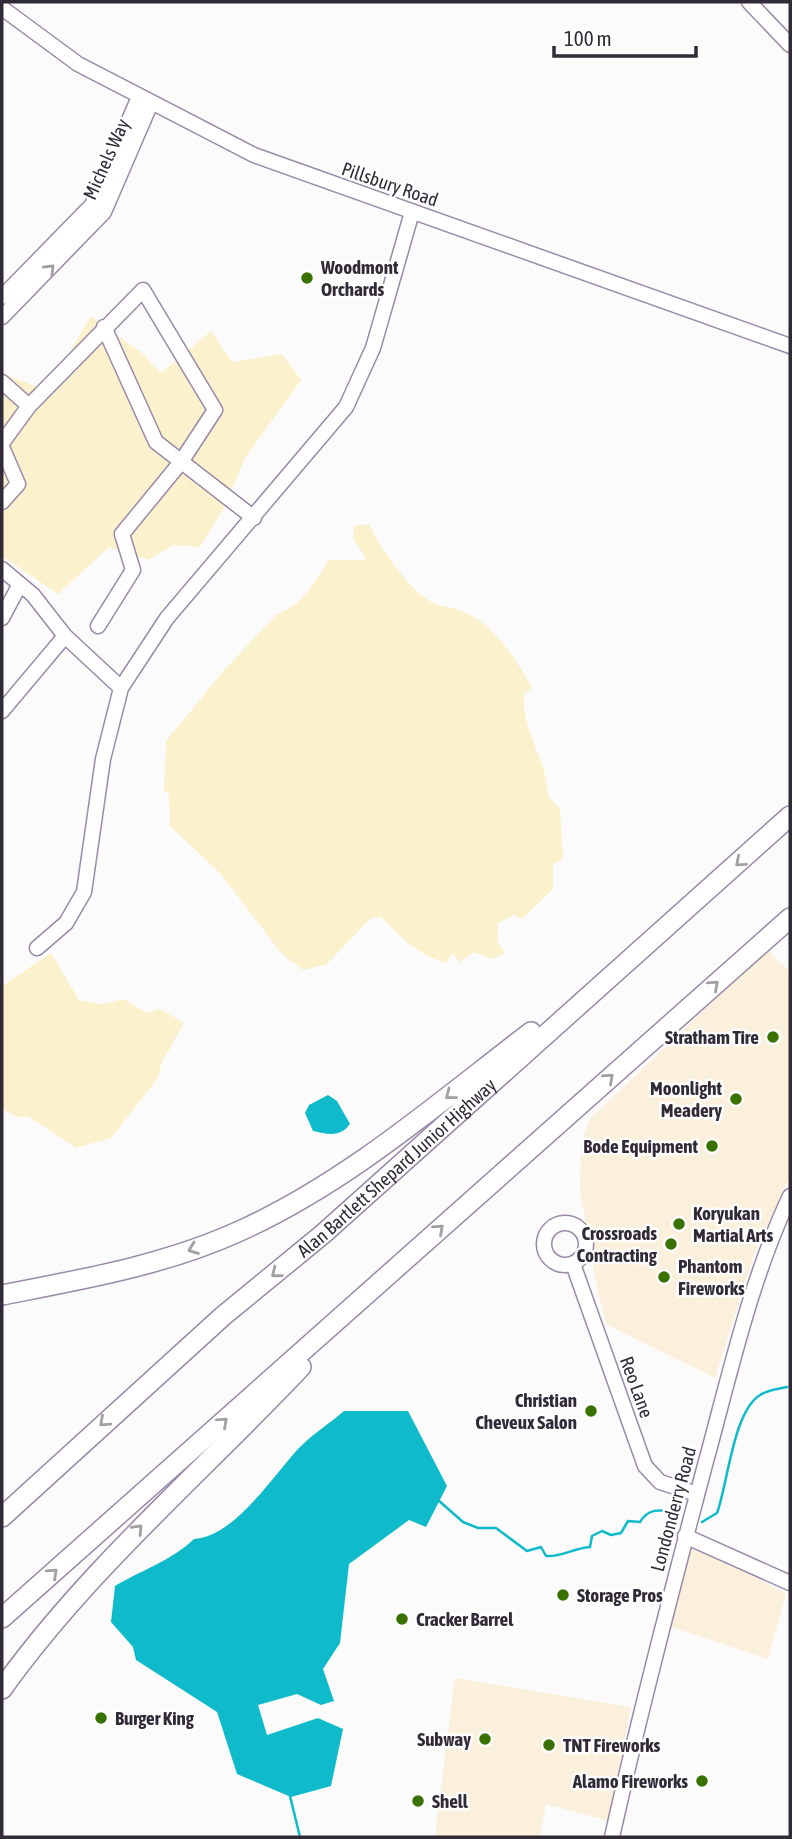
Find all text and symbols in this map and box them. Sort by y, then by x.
scale bar [554,14,696,58]
text: 100 m [564,26,612,50]
street label: Michels Way [78,115,134,203]
street label: Pillsbury Road [339,157,441,211]
place label: Woodmont Orchards [320,256,399,300]
one-way arrow [42,264,55,277]
marker: Woodmont Orchards [299,270,315,286]
one-way arrow [735,854,748,866]
one-way arrow [705,981,718,993]
place label: Stratham Tire [665,1026,759,1048]
marker: Stratham Tire [765,1029,781,1045]
street label: Alan Bartlett Shepard Junior Highway [293,1074,500,1262]
one-way arrow [601,1074,614,1086]
place label: Moonlight Meadery [650,1077,723,1121]
one-way arrow [445,1086,457,1099]
marker: Moonlight Meadery [728,1091,744,1107]
place label: Bode Equipment [583,1135,699,1157]
marker: Bode Equipment [704,1138,720,1154]
place label: Koryukan Martial Arts [693,1202,773,1246]
marker: Koryukan Martial Arts [671,1216,687,1232]
place label: Crossroads Contracting [577,1222,658,1266]
one-way arrow [431,1225,444,1237]
marker: Crossroads Contracting [663,1236,679,1252]
one-way arrow [188,1241,200,1255]
place label: Phantom Fireworks [678,1255,745,1299]
one-way arrow [271,1264,284,1277]
marker: Phantom Fireworks [656,1269,672,1285]
street label: Reo Lane [616,1353,658,1421]
place label: Christian Cheveux Salon [475,1389,577,1433]
marker: Christian Cheveux Salon [583,1403,599,1419]
one-way arrow [100,1414,113,1426]
one-way arrow [215,1417,228,1430]
street label: Londonderry Road [646,1444,700,1574]
one-way arrow [130,1524,142,1537]
one-way arrow [45,1569,58,1581]
place label: Storage Pros [577,1584,663,1606]
marker: Storage Pros [555,1587,571,1603]
place label: Cracker Barrel [416,1608,514,1630]
marker: Cracker Barrel [394,1611,410,1627]
place label: Burger King [115,1707,195,1729]
marker: Burger King [93,1710,109,1726]
place label: Subway [417,1728,471,1750]
marker: Subway [477,1731,493,1747]
place label: TNT Fireworks [563,1734,661,1756]
marker: TNT Fireworks [541,1737,557,1753]
place label: Alamo Fireworks [572,1770,688,1792]
marker: Alamo Fireworks [694,1773,710,1789]
place label: Shell [432,1790,469,1812]
marker: Shell [410,1793,426,1809]

